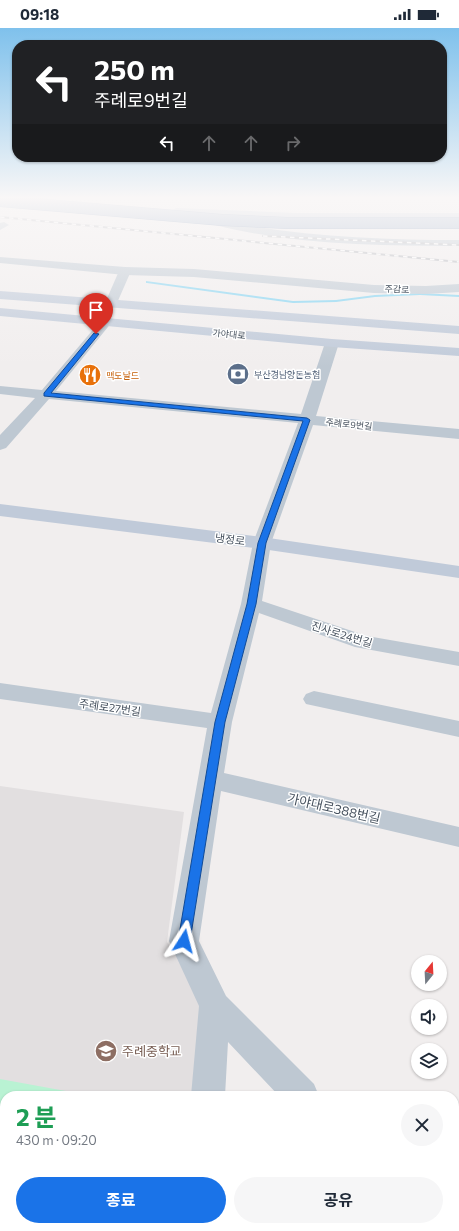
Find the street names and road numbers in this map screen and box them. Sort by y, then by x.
street label: 주감로 [384,283,410,295]
street label: 가야대로 [212,327,246,341]
street label: 주례로9번길 [325,416,373,432]
street label: 냉정로 [214,531,246,547]
street label: 진사로24번길 [310,619,374,649]
street label: 주례로27번길 [78,696,142,718]
street label: 가야대로388번길 [286,790,382,826]

